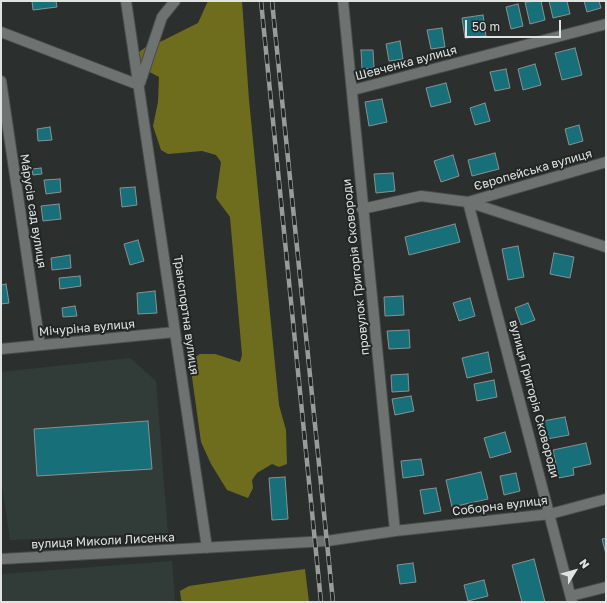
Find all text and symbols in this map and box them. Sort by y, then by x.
scale bar [467,12,563,38]
text: 50 m [472,19,500,34]
street label: Шевченка вулиця [354,43,458,83]
street label: Європейська вулиця [472,146,594,194]
street label: Мáрусів сад вулиця [17,153,49,269]
street label: провулок Григорія Сковороди [340,178,372,356]
street label: Транспортна вулиця [170,254,202,376]
street label: Мічуріна вулиця [38,317,136,339]
street label: вулиця Григорія Сковороди [506,318,562,480]
street label: Соборна вулиця [452,493,548,519]
street label: вулиця Миколи Лисенка [31,530,175,552]
north arrow [555,551,595,591]
text: N [577,556,593,571]

